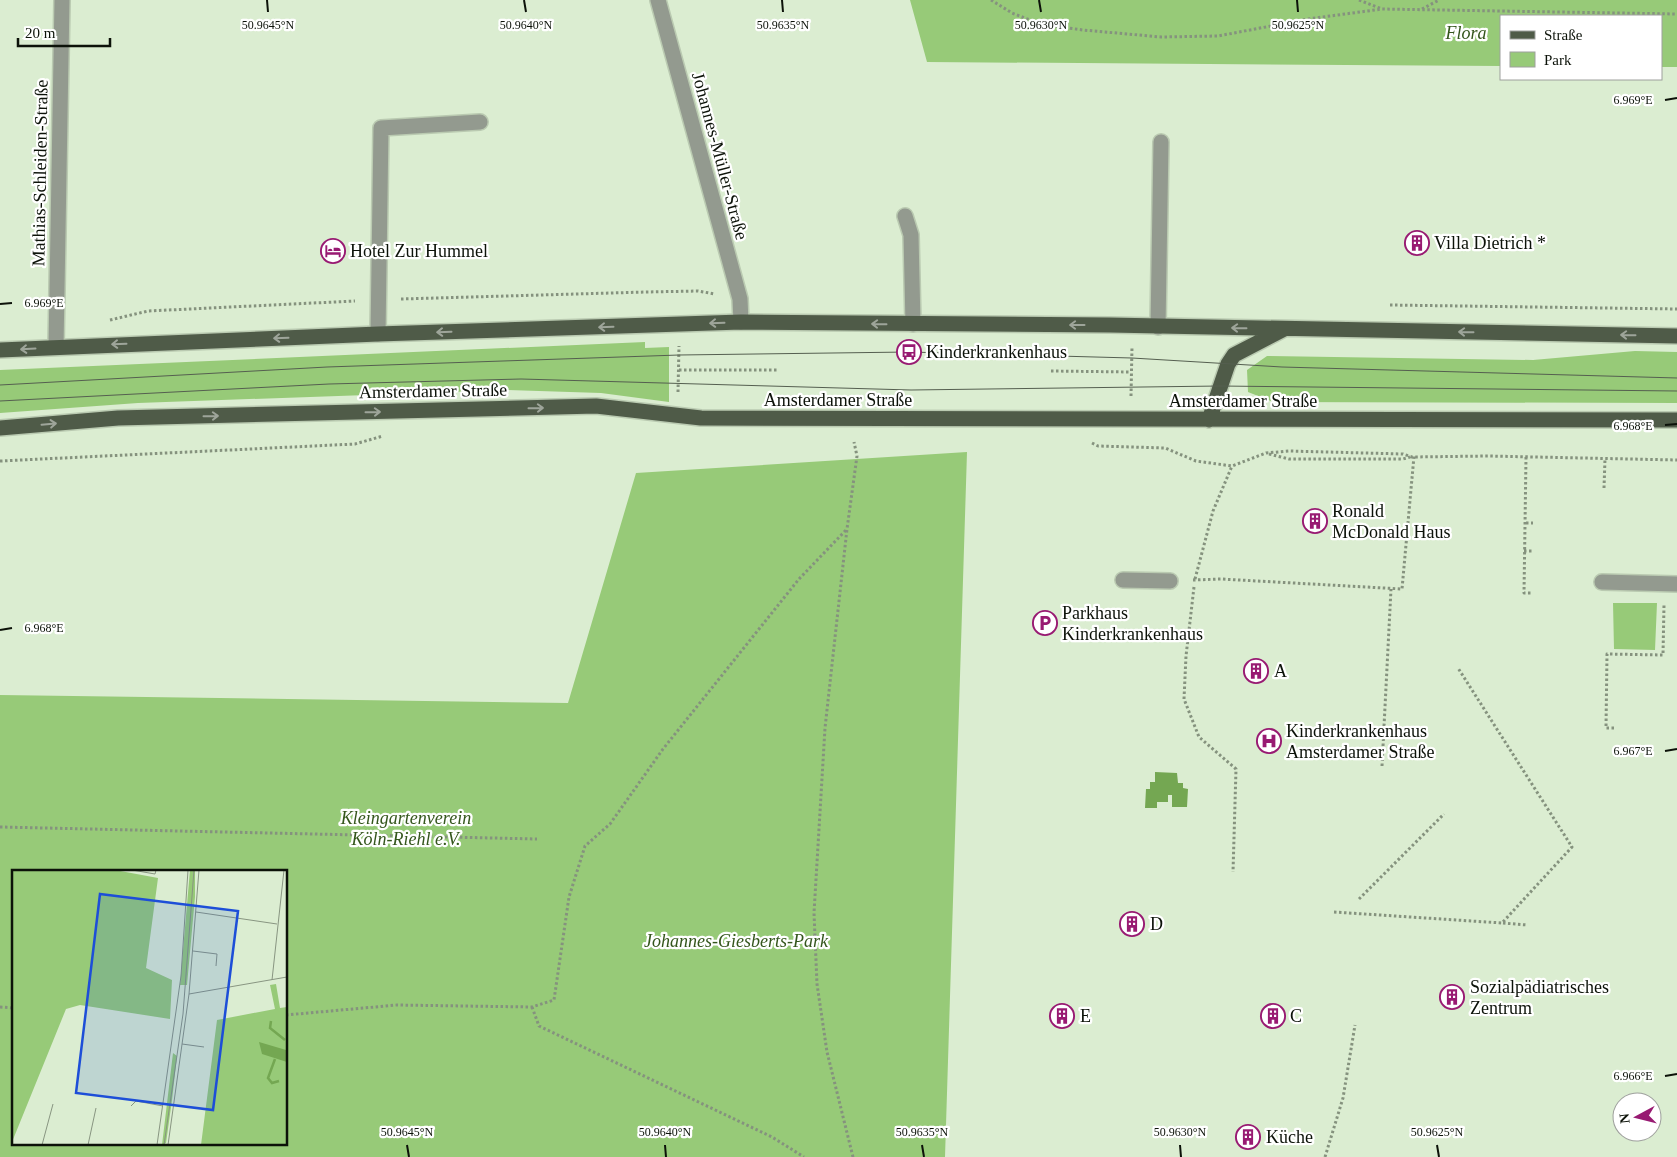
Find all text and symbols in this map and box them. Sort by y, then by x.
scale bar [18,15,110,47]
legend [1500,15,1662,80]
text: 50.9645°N [242,18,295,32]
text: 50.9640°N [500,18,553,32]
text: 50.9635°N [757,18,810,32]
text: 50.9630°N [1015,18,1068,32]
text: 50.9625°N [1272,18,1325,32]
park label: Flora [1444,23,1487,43]
text: 20 m [25,25,56,41]
text: Straße [1544,27,1583,43]
text: Park [1544,52,1572,68]
street label: Johannes-Müller-Straße [688,70,752,242]
street label: Mathias-Schleiden-Straße [28,79,52,267]
text: 6.969°E [1613,93,1653,107]
building icon: Villa Dietrich * [1404,230,1430,256]
place label: Villa Dietrich * [1434,233,1546,253]
hotel icon: Hotel Zur Hummel [320,238,346,264]
place label: Hotel Zur Hummel [350,241,488,261]
text: 6.969°E [24,296,64,310]
one-way arrow [709,319,725,328]
one-way arrow [871,319,888,329]
one-way arrow [1069,320,1085,330]
one-way arrow [598,322,614,332]
one-way arrow [1231,323,1248,333]
one-way arrow [436,327,452,336]
one-way arrow [1458,327,1474,337]
one-way arrow [1621,330,1637,340]
one-way arrow [273,333,289,342]
bus stop icon: Kinderkrankenhaus [896,339,922,365]
one-way arrow [111,340,127,349]
place label: Kinderkrankenhaus [926,342,1067,362]
one-way arrow [20,344,36,353]
street label: Amsterdamer Straße [359,380,507,402]
street label: Amsterdamer Straße [764,390,912,410]
street label: Amsterdamer Straße [1169,391,1317,411]
one-way arrow [527,403,543,412]
one-way arrow [365,407,381,417]
one-way arrow [202,411,219,421]
one-way arrow [40,419,56,429]
text: 6.968°E [1613,419,1653,433]
place label: Ronald McDonald Haus [1332,501,1450,542]
building icon: Ronald McDonald Haus [1302,508,1328,534]
place label: Parkhaus Kinderkrankenhaus [1062,603,1203,644]
parking icon: Parkhaus Kinderkrankenhaus [1032,610,1058,636]
text: 6.968°E [24,621,64,635]
building icon: A [1243,658,1269,684]
place label: A [1274,661,1287,681]
place label: Kinderkrankenhaus Amsterdamer Straße [1286,721,1434,762]
hospital icon: Kinderkrankenhaus Amsterdamer Straße [1256,728,1282,754]
text: 6.967°E [1613,744,1653,758]
park label: Kleingartenverein Köln-Riehl e.V. [340,808,471,849]
inset map [12,870,288,1144]
building icon: D [1119,911,1145,937]
place label: D [1150,914,1163,934]
park label: Johannes-Giesberts-Park [644,931,829,951]
place label: Sozialpädiatrisches Zentrum [1470,977,1609,1018]
building icon: Sozialpädiatrisches Zentrum [1439,984,1465,1010]
building icon: E [1049,1003,1075,1029]
building icon: C [1260,1003,1286,1029]
place label: E [1080,1006,1091,1026]
place label: C [1290,1006,1302,1026]
text: 6.966°E [1613,1069,1653,1083]
north arrow [1612,1092,1662,1142]
text: N [1617,1113,1633,1124]
building icon: Küche [1235,1124,1261,1150]
text: 50.9645°N [381,1125,434,1139]
text: 50.9640°N [639,1125,692,1139]
text: 50.9635°N [896,1125,949,1139]
text: 50.9630°N [1154,1125,1207,1139]
text: 50.9625°N [1411,1125,1464,1139]
place label: Küche [1266,1127,1313,1147]

